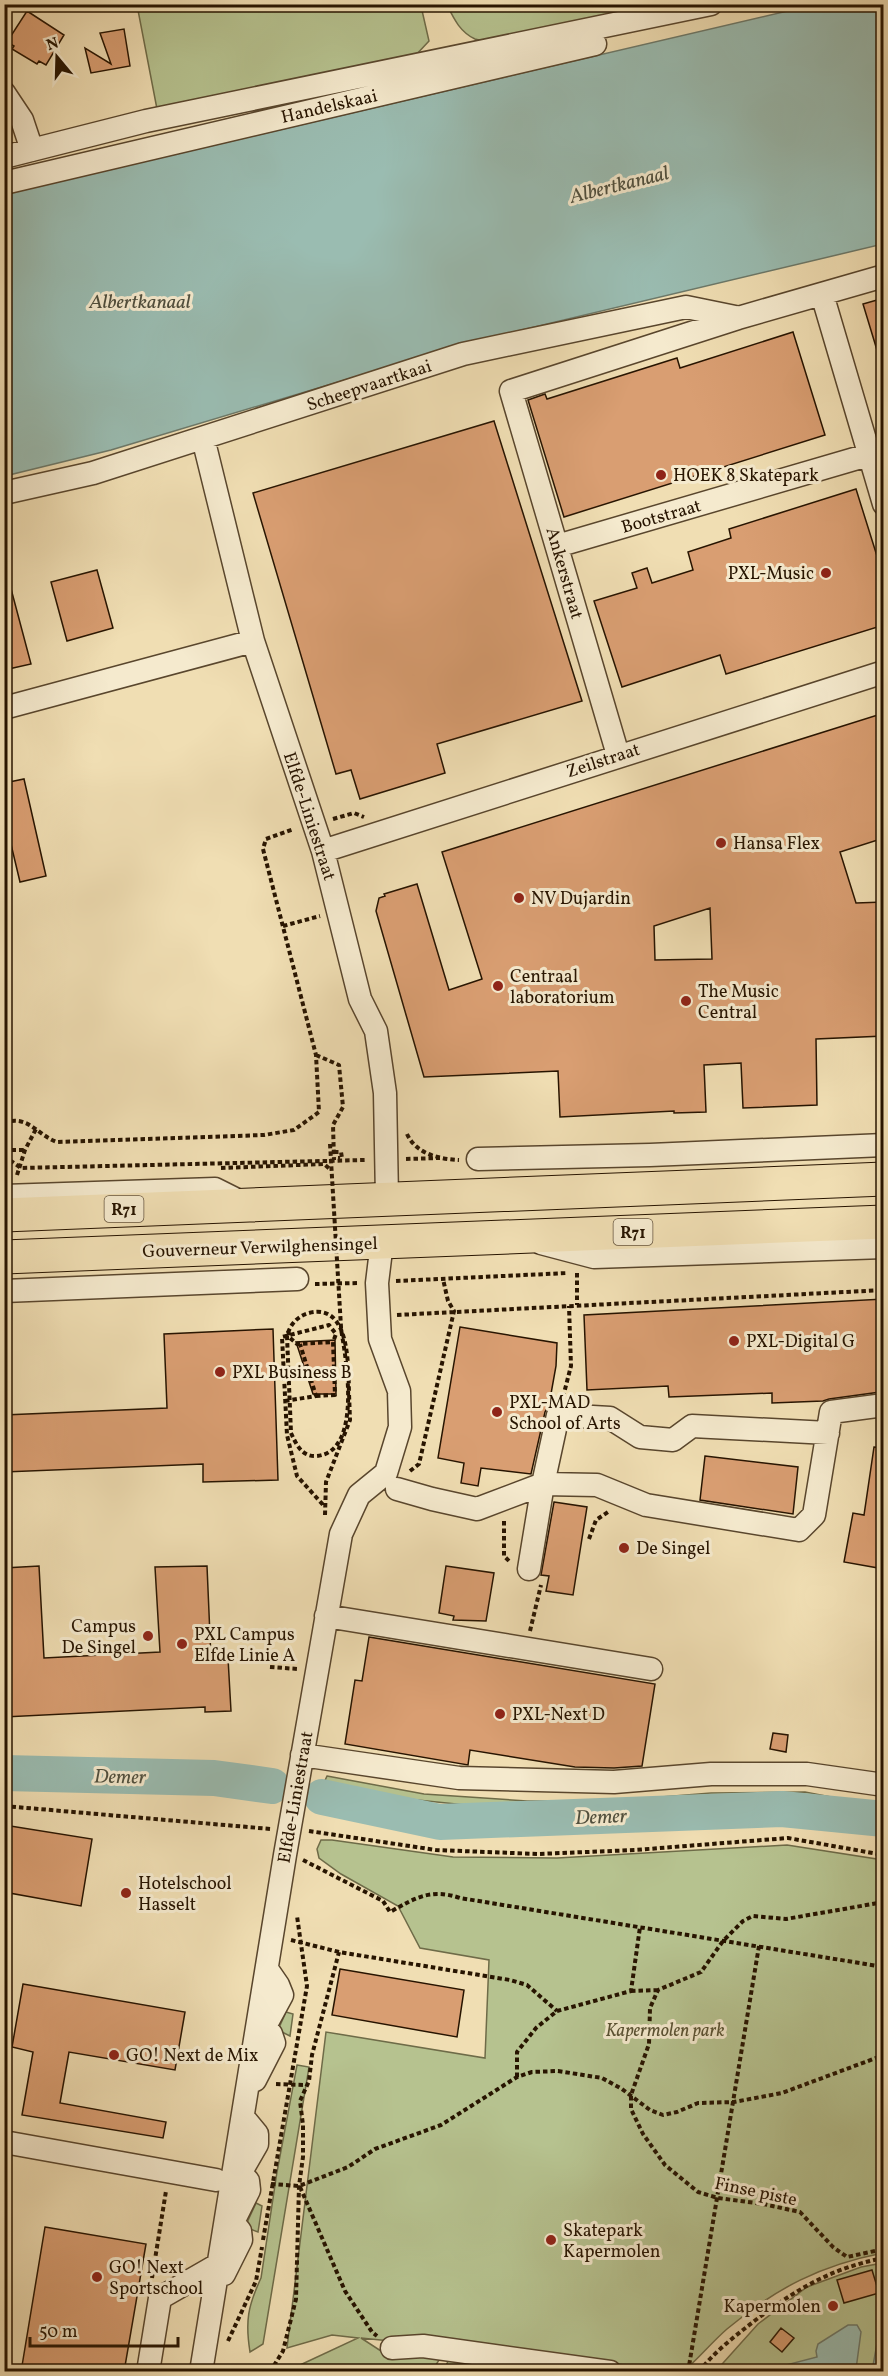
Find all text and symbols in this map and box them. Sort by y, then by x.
north arrow [27,27,87,87]
text: N [44,32,62,57]
street label: Handelskaai [279,84,380,131]
water label: Albertkanaal [566,160,672,212]
water label: Albertkanaal [88,289,191,317]
street label: Scheepvaartkaai [304,354,435,418]
place label: HOEK 8 Skatepark [673,464,819,489]
marker: HOEK 8 Skatepark [654,468,668,482]
street label: Bootstraat [618,494,704,541]
street label: Ankerstraat [539,525,589,622]
place label: PXL-Music [728,562,814,587]
marker: PXL-Music [819,566,833,580]
street label: Zeilstraat [563,738,644,785]
street label: Elfde-Liniestraat [276,749,341,884]
place label: Hansa Flex [733,832,820,857]
marker: Hansa Flex [714,836,728,850]
place label: NV Dujardin [531,887,631,912]
marker: NV Dujardin [512,891,526,905]
place label: Centraal laboratorium [510,965,615,1011]
marker: Centraal laboratorium [491,979,505,993]
place label: The Music Central [698,980,779,1026]
marker: The Music Central [679,994,693,1008]
road number: R71 [104,1196,144,1222]
road number: R71 [614,1219,652,1245]
street label: Gouverneur Verwilghensingel [142,1232,378,1265]
place label: PXL-Digital G [746,1330,855,1355]
marker: PXL-Digital G [727,1334,741,1348]
place label: PXL Business B [232,1361,352,1386]
marker: PXL Business B [213,1365,227,1379]
place label: PXL-MAD School of Arts [509,1391,621,1437]
marker: PXL-MAD School of Arts [490,1405,504,1419]
place label: De Singel [636,1537,710,1562]
marker: De Singel [617,1541,631,1555]
place label: Campus De Singel [62,1615,136,1661]
place label: PXL Campus Elfde Linie A [194,1623,295,1669]
marker: Campus De Singel [141,1629,155,1643]
marker: PXL Campus Elfde Linie A [175,1637,189,1651]
place label: PXL-Next D [512,1703,605,1728]
marker: PXL-Next D [493,1707,507,1721]
street label: Elfde-Liniestraat [273,1729,320,1865]
water label: Demer [94,1764,147,1792]
water label: Demer [574,1803,628,1833]
place label: Hotelschool Hasselt [138,1872,232,1918]
marker: Hotelschool Hasselt [119,1886,133,1900]
park label: Kapermolen park [605,2019,725,2044]
place label: GO! Next de Mix [126,2044,258,2069]
marker: GO! Next de Mix [107,2048,121,2062]
street label: Finse piste [712,2172,799,2213]
place label: Skatepark Kapermolen [563,2219,661,2265]
marker: Skatepark Kapermolen [544,2233,558,2247]
place label: GO! Next Sportschool [109,2256,203,2302]
marker: GO! Next Sportschool [90,2270,104,2284]
place label: Kapermolen [723,2295,821,2320]
marker: Kapermolen [826,2299,840,2313]
scale bar [30,2310,178,2348]
text: 50 m [39,2320,78,2345]

